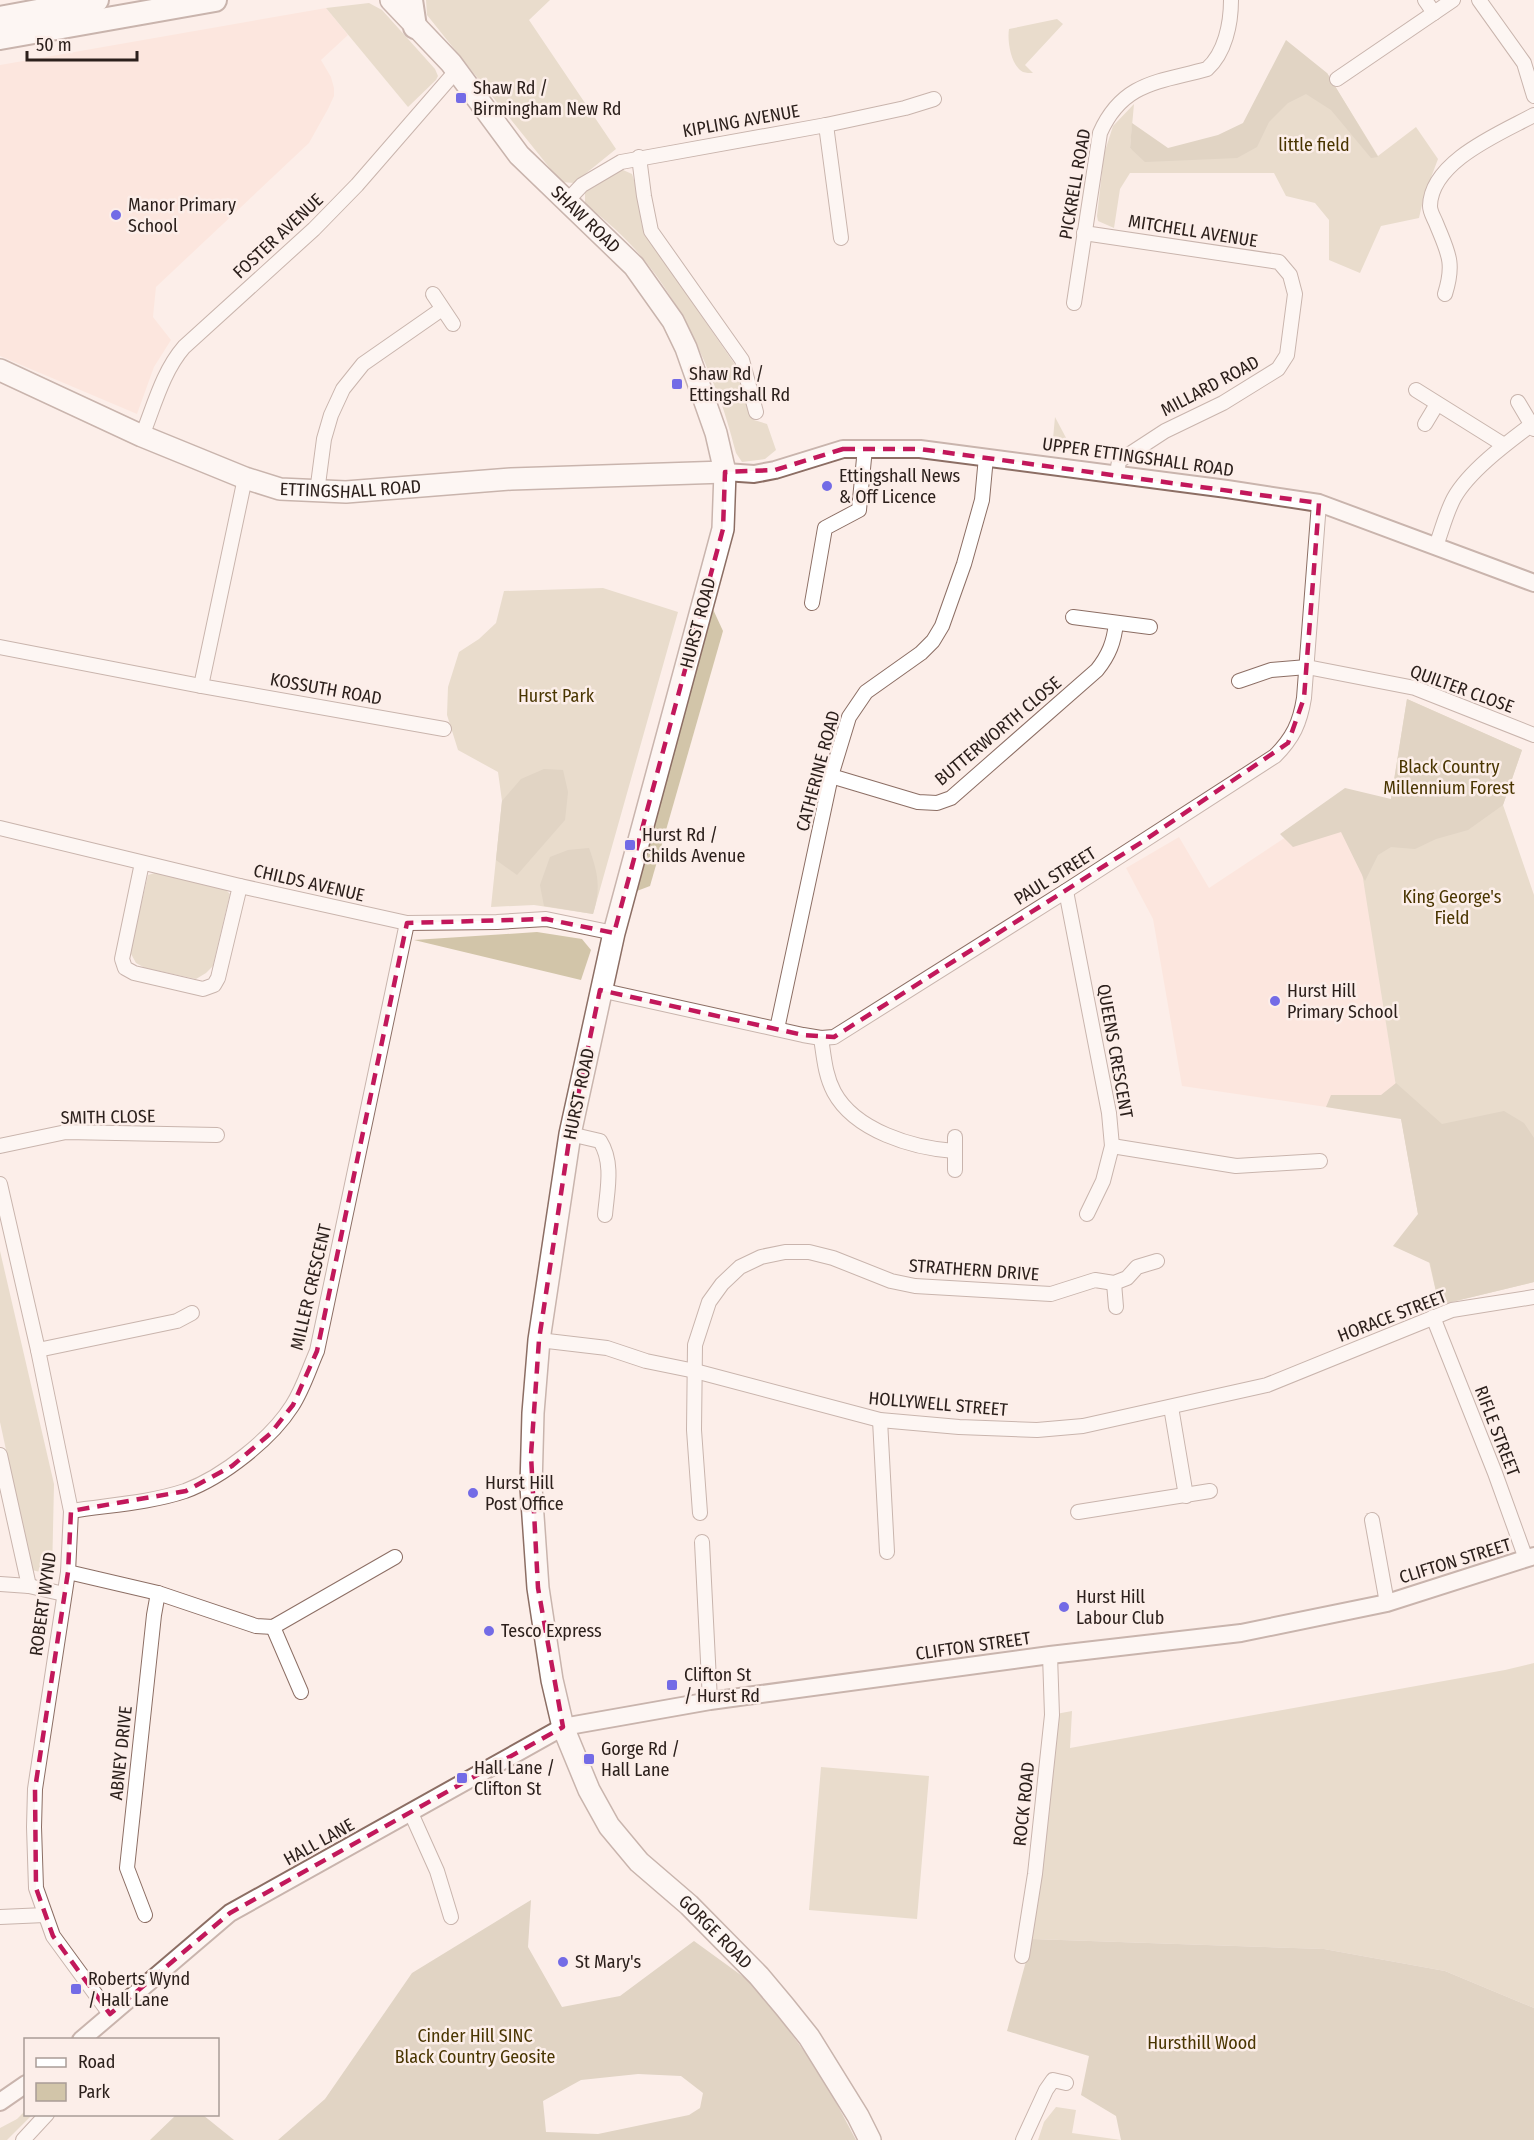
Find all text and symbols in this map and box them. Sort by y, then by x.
scale bar [27,24,136,62]
text: 50 m [36,34,72,56]
place label: Shaw Rd / Birmingham New Rd [473,77,621,120]
marker: Shaw Rd / Birmingham New Rd [454,91,468,105]
street label: KIPLING AVENUE [681,100,801,142]
street label: PICKRELL ROAD [1054,127,1096,241]
park label: little field [1278,134,1350,156]
street label: SHAW ROAD [546,181,625,258]
street label: FOSTER AVENUE [228,189,328,283]
place label: Manor Primary School [128,194,236,237]
marker: Manor Primary School [109,208,123,222]
street label: MITCHELL AVENUE [1127,210,1259,252]
street label: MILLARD ROAD [1157,351,1263,421]
place label: Shaw Rd / Ettingshall Rd [689,363,790,406]
marker: Shaw Rd / Ettingshall Rd [670,377,684,391]
street label: UPPER ETTINGSHALL ROAD [1041,433,1235,481]
place label: Ettingshall News & Off Licence [839,465,960,508]
street label: ETTINGSHALL ROAD [279,475,422,503]
marker: Ettingshall News & Off Licence [820,479,834,493]
street label: HURST ROAD [675,575,721,671]
street label: QUILTER CLOSE [1407,660,1517,718]
street label: KOSSUTH ROAD [268,668,384,710]
street label: BUTTERWORTH CLOSE [930,672,1066,790]
park label: Hurst Park [518,685,595,707]
street label: CATHERINE ROAD [791,708,845,834]
park label: Black Country Millennium Forest [1383,756,1515,799]
place label: Hurst Rd / Childs Avenue [642,824,745,867]
marker: Hurst Rd / Childs Avenue [623,838,637,852]
street label: PAUL STREET [1010,842,1101,910]
street label: CHILDS AVENUE [251,860,367,906]
park label: King George's Field [1403,886,1502,929]
place label: Hurst Hill Primary School [1287,980,1398,1023]
street label: QUEENS CRESCENT [1092,982,1138,1120]
marker: Hurst Hill Primary School [1268,994,1282,1008]
street label: HURST ROAD [559,1046,599,1142]
street label: SMITH CLOSE [60,1105,156,1129]
street label: MILLER CRESCENT [286,1221,336,1352]
street label: STRATHERN DRIVE [908,1254,1040,1286]
street label: HORACE STREET [1334,1285,1450,1347]
street label: RIFLE STREET [1470,1383,1525,1480]
street label: HOLLYWELL STREET [868,1387,1009,1421]
place label: Hurst Hill Post Office [485,1472,564,1515]
marker: Hurst Hill Post Office [466,1486,480,1500]
street label: CLIFTON STREET [1396,1533,1514,1588]
street label: ROBERT WYND [25,1550,61,1658]
place label: Hurst Hill Labour Club [1076,1586,1164,1629]
marker: Hurst Hill Labour Club [1057,1600,1071,1614]
place label: Tesco Express [501,1620,602,1642]
marker: Tesco Express [482,1624,496,1638]
street label: CLIFTON STREET [914,1627,1033,1665]
place label: Clifton St / Hurst Rd [684,1664,760,1707]
marker: Clifton St / Hurst Rd [665,1678,679,1692]
street label: ABNEY DRIVE [105,1705,137,1801]
place label: Gorge Rd / Hall Lane [601,1738,680,1781]
marker: Gorge Rd / Hall Lane [582,1752,596,1766]
place label: Hall Lane / Clifton St [474,1757,555,1800]
street label: ROCK ROAD [1009,1761,1039,1847]
marker: Hall Lane / Clifton St [455,1771,469,1785]
street label: HALL LANE [280,1814,358,1870]
street label: GORGE ROAD [674,1890,757,1973]
place label: St Mary's [575,1951,641,1973]
marker: St Mary's [556,1955,570,1969]
place label: Roberts Wynd / Hall Lane [88,1968,190,2011]
marker: Roberts Wynd / Hall Lane [69,1982,83,1996]
park label: Cinder Hill SINC Black Country Geosite [395,2025,555,2068]
park label: Hursthill Wood [1147,2032,1257,2054]
legend [24,2038,219,2116]
text: Road [78,2051,115,2073]
text: Park [78,2081,111,2103]

